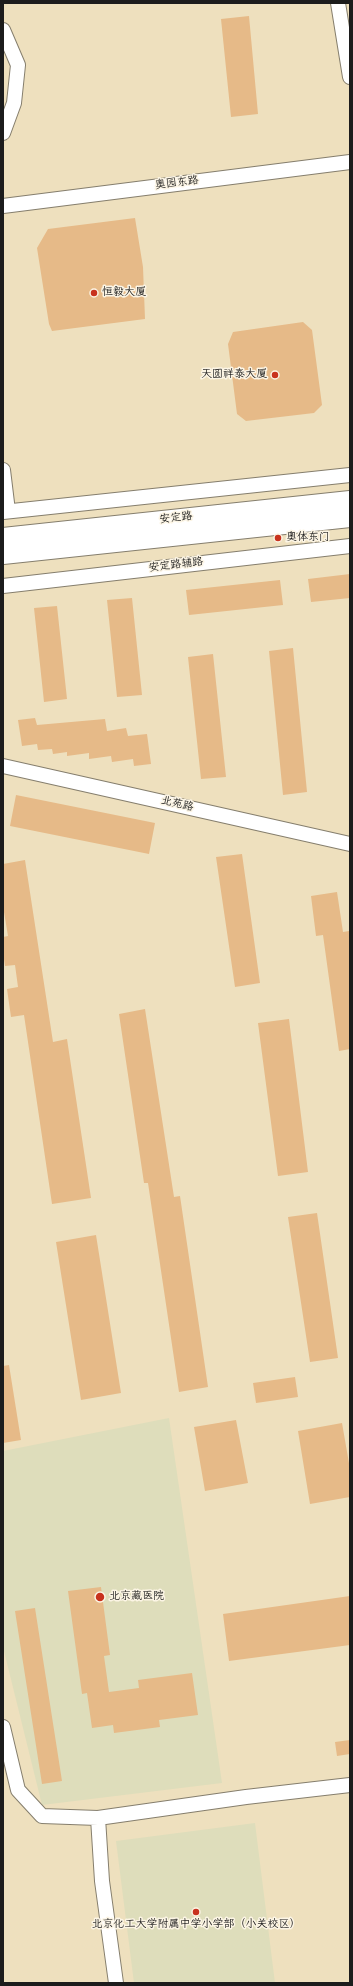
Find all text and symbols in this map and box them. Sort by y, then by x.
street label: 奥园东路 [154,175,200,193]
place label: 恒毅大厦 [102,286,146,300]
marker: 恒毅大厦 [89,288,99,298]
place label: 天圆祥泰大厦 [201,368,267,382]
marker: 天圆祥泰大厦 [270,370,280,380]
street label: 安定路 [159,511,193,527]
place label: 奥体东门 [286,531,330,545]
marker: 奥体东门 [273,533,283,543]
street label: 安定路辅路 [148,556,204,576]
street label: 北苑路 [159,795,195,815]
place label: 北京藏医院 [109,1590,164,1604]
marker: 北京藏医院 [94,1591,106,1603]
marker: 北京化工大学附属中学小学部（小关校区） [191,1907,201,1917]
place label: 北京化工大学附属中学小学部（小关校区） [92,1918,300,1932]

